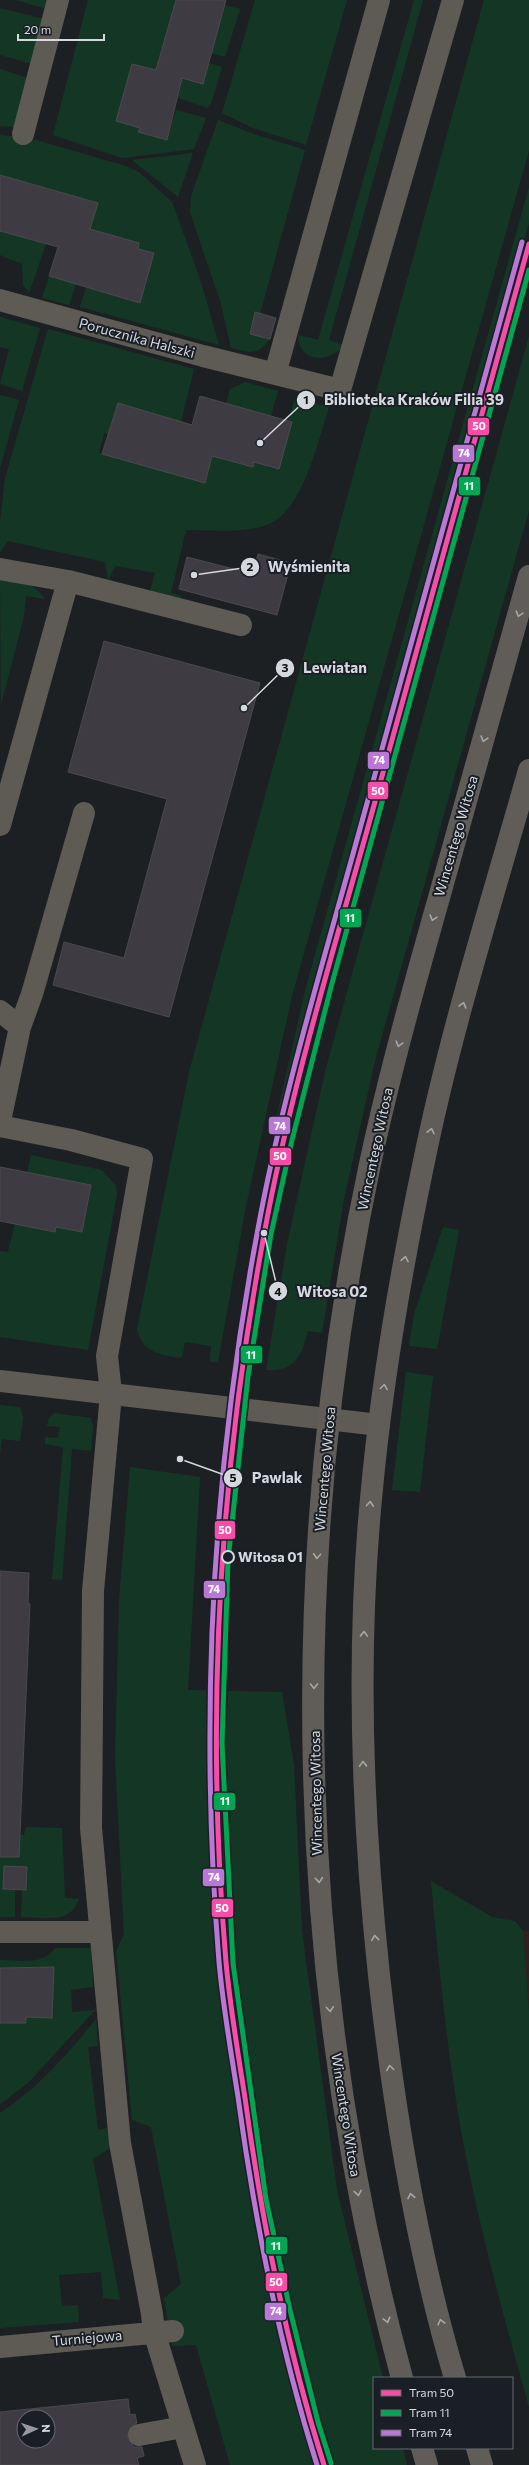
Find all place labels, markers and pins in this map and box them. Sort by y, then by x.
callout: Biblioteka Kraków Filia 39 [296,386,512,413]
callout: Wyśmienita [240,553,358,580]
callout: Lewiatan [275,655,375,682]
callout: Witosa 02 [268,1278,375,1305]
callout: Pawlak [223,1464,310,1491]
place label: Witosa 01 [238,1548,303,1565]
marker: Witosa 01 [221,1550,235,1564]

